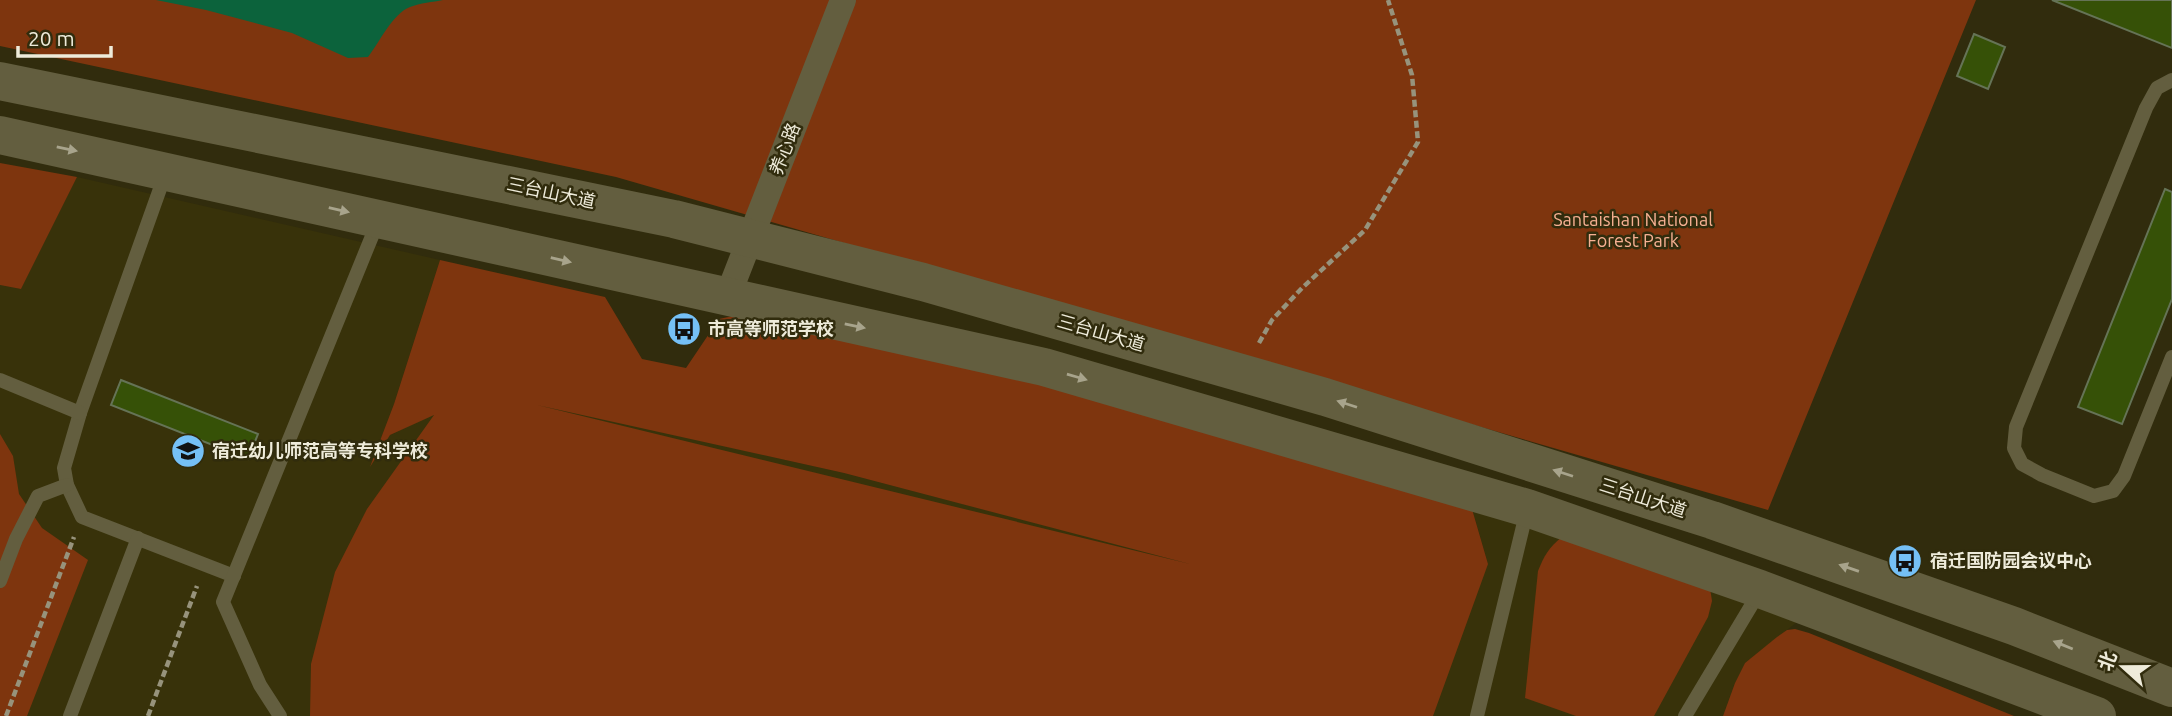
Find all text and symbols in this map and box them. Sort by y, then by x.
scale bar [18,14,110,58]
text: 20 m [28,26,75,50]
street label: 养心路 [765,120,803,177]
one-way arrow [56,144,78,155]
street label: 三台山大道 [505,173,597,211]
one-way arrow [328,205,350,216]
park label: Santaishan National Forest Park [1553,209,1713,250]
one-way arrow [550,255,572,266]
bus stop icon: 市高等师范学校 [665,310,703,348]
street label: 三台山大道 [1055,310,1147,354]
place label: 市高等师范学校 [708,318,834,338]
one-way arrow [844,320,866,331]
one-way arrow [1066,372,1087,382]
one-way arrow [1336,399,1357,409]
school or university icon: 宿迁幼儿师范高等专科学校 [169,432,207,470]
place label: 宿迁幼儿师范高等专科学校 [212,440,428,460]
one-way arrow [1553,467,1574,478]
street label: 三台山大道 [1597,474,1689,520]
bus stop icon: 宿迁国防园会议中心 [1886,542,1924,580]
place label: 宿迁国防园会议中心 [1930,550,2092,570]
one-way arrow [1839,562,1860,573]
north arrow [2088,632,2158,702]
one-way arrow [2052,639,2073,650]
text: 北 [2093,648,2121,674]

